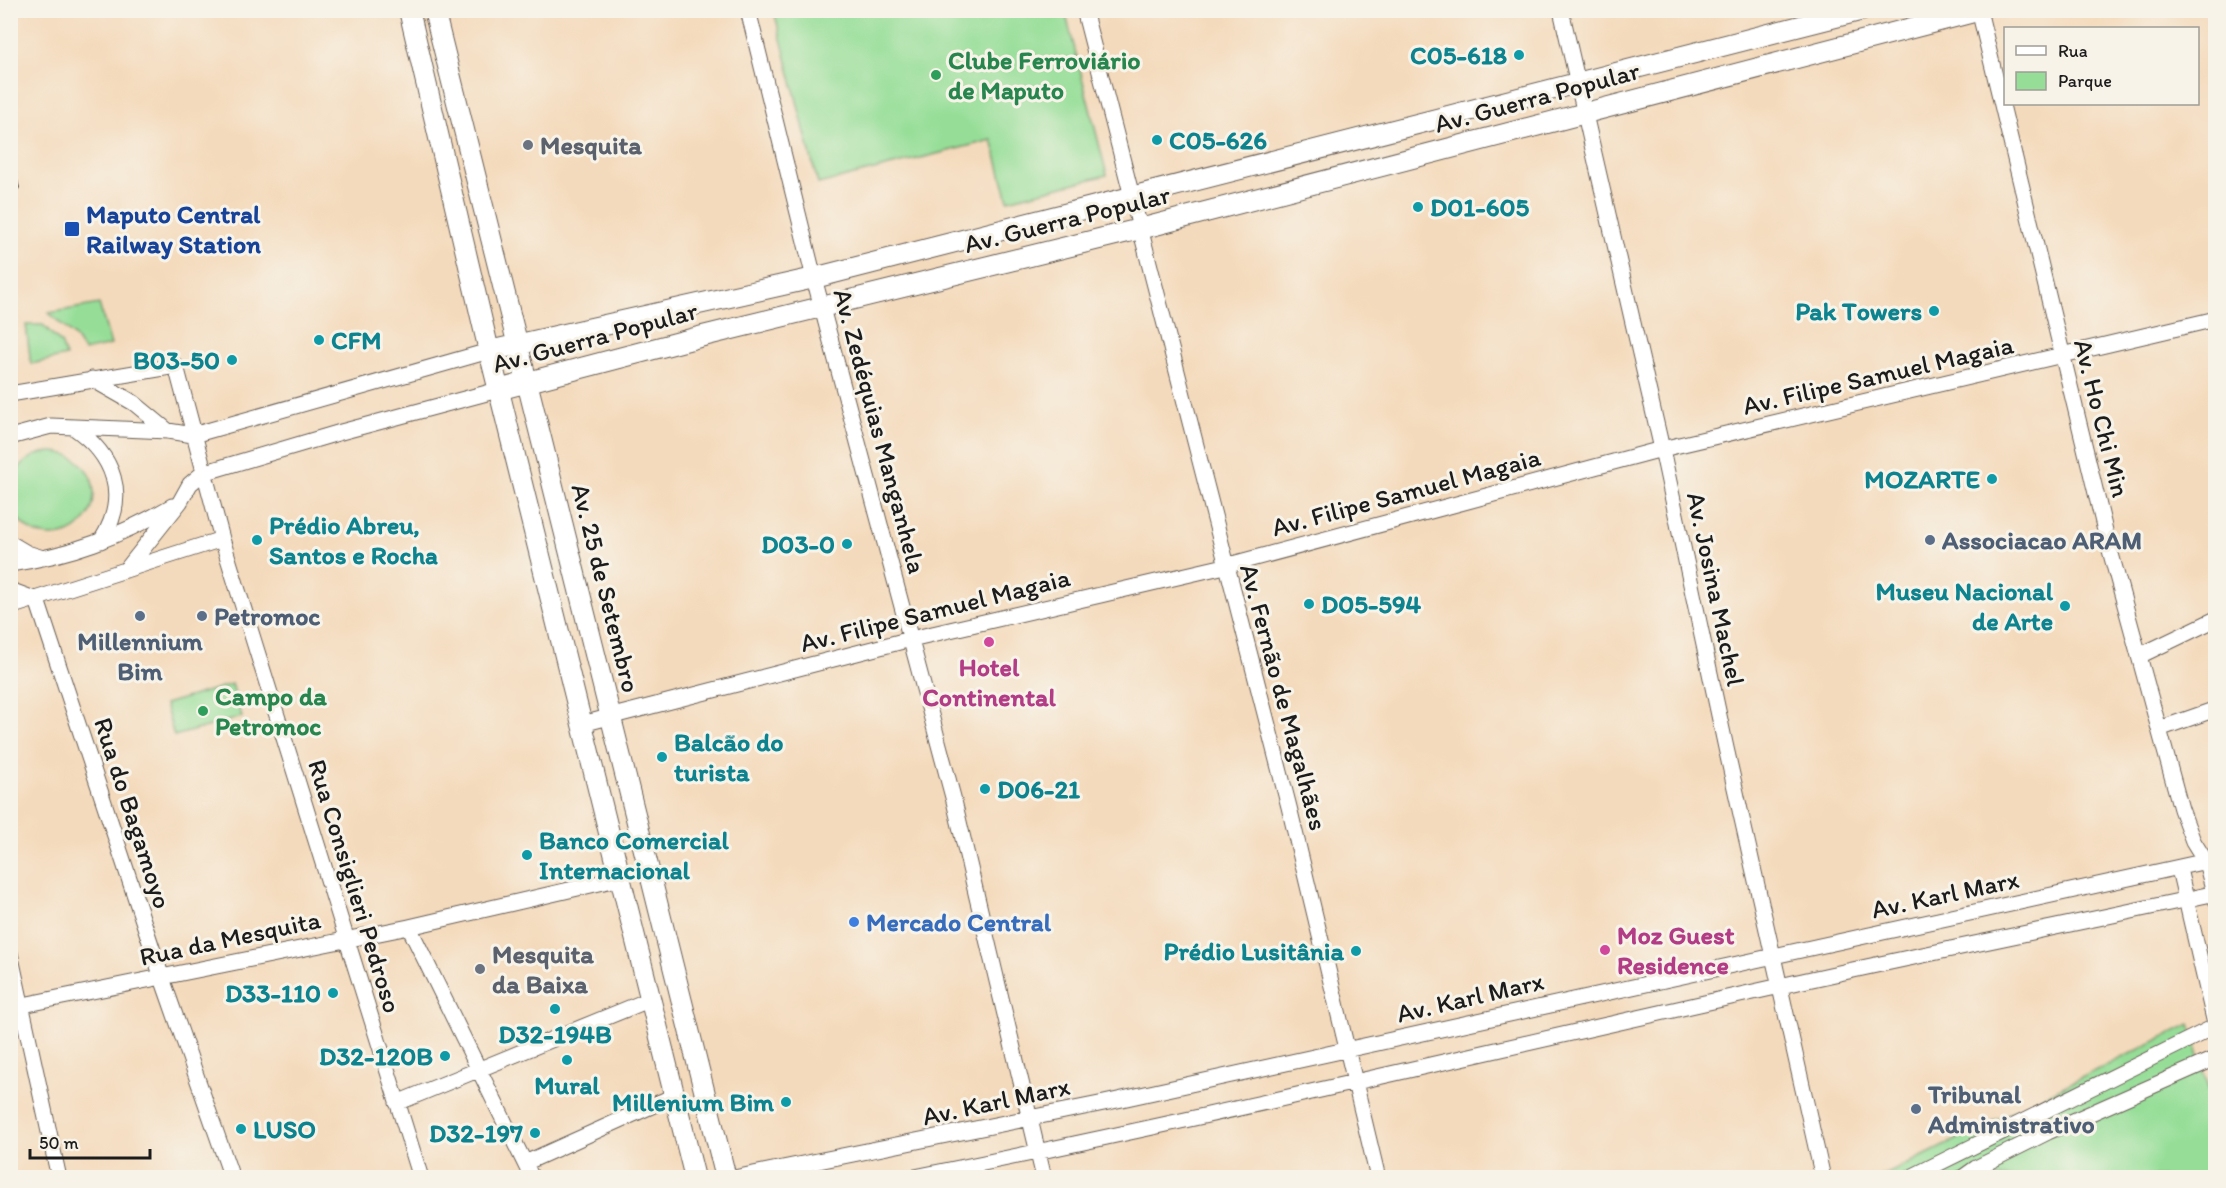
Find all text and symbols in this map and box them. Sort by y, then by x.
legend [2004,27,2199,105]
place label: C05-618 [1410,39,1507,71]
text: Rua [2058,40,2088,62]
place label: Clube Ferroviário de Maputo [948,44,1141,106]
marker: C05-618 [1512,48,1526,62]
street label: Av. Guerra Popular [1431,54,1644,140]
marker: Clube Ferroviário de Maputo [929,68,943,82]
text: Parque [2058,70,2112,92]
place label: C05-626 [1169,124,1267,156]
place label: Mesquita [540,129,642,161]
marker: C05-626 [1150,133,1164,147]
marker: Mesquita [521,138,535,152]
street label: Av. Guerra Popular [961,178,1174,260]
place label: D01-605 [1430,191,1529,223]
place label: Maputo Central Railway Station [86,198,261,260]
marker: D01-605 [1411,200,1425,214]
marker: Maputo Central Railway Station [63,220,81,238]
street label: Av. Zedéquias Manganhela [827,285,933,577]
street label: Av. Guerra Popular [489,294,702,380]
place label: Pak Towers [1795,295,1922,327]
marker: Pak Towers [1927,304,1941,318]
place label: CFM [331,324,381,356]
street label: Av. Filipe Samuel Magaia [1739,328,2017,422]
marker: CFM [312,333,326,347]
street label: Av. Ho Chi Min [2067,336,2137,500]
place label: B03-50 [133,344,220,376]
marker: B03-50 [225,353,239,367]
street label: Av. Filipe Samuel Magaia [1268,441,1544,543]
place label: MOZARTE [1864,463,1981,495]
marker: MOZARTE [1985,472,1999,486]
street label: Av. 25 de Setembro [565,480,647,696]
street label: Av. Josina Machel [1680,489,1752,689]
place label: Prédio Abreu, Santos e Rocha [269,509,438,571]
place label: Associacao ARAM [1941,524,2142,556]
place label: D03-0 [761,528,835,560]
marker: Prédio Abreu, Santos e Rocha [250,533,264,547]
marker: Associacao ARAM [1923,533,1937,547]
marker: D03-0 [840,537,854,551]
street label: Av. Fernão de Magalhães [1233,560,1335,834]
street label: Av. Filipe Samuel Magaia [797,561,1074,659]
place label: Museu Nacional de Arte [1876,575,2054,637]
place label: D05-594 [1321,588,1422,620]
marker: D05-594 [1302,597,1316,611]
marker: Museu Nacional de Arte [2058,599,2072,613]
place label: Petromoc [214,600,321,632]
marker: Millennium Bim [133,609,147,623]
marker: Petromoc [195,609,209,623]
place label: Millennium Bim [77,625,204,687]
marker: Hotel Continental [982,635,996,649]
place label: Hotel Continental [922,651,1056,713]
place label: Campo da Petromoc [215,680,327,742]
marker: Campo da Petromoc [196,704,210,718]
street label: Rua do Bagamoyo [87,713,179,913]
place label: Balcão do turista [674,726,784,788]
marker: Balcão do turista [655,750,669,764]
street label: Rua Consiglieri Pedroso [301,755,409,1017]
place label: D06-21 [997,773,1080,805]
marker: D06-21 [978,782,992,796]
place label: Banco Comercial Internacional [539,824,729,886]
marker: Banco Comercial Internacional [520,848,534,862]
street label: Av. Karl Marx [1868,863,2022,925]
street label: Rua da Mesquita [137,903,324,973]
place label: Mercado Central [866,906,1052,938]
marker: Mercado Central [847,915,861,929]
place label: Moz Guest Residence [1617,919,1735,981]
place label: Prédio Lusitânia [1164,935,1345,967]
place label: Mesquita da Baixa [492,938,594,1000]
marker: Moz Guest Residence [1598,943,1612,957]
marker: Prédio Lusitânia [1349,944,1363,958]
marker: Mesquita da Baixa [473,962,487,976]
street label: Av. Karl Marx [1393,965,1547,1029]
place label: D33-110 [225,977,321,1009]
marker: D33-110 [326,986,340,1000]
marker: D32-194B [548,1002,562,1016]
place label: D32-194B [498,1018,612,1050]
place label: D32-120B [319,1040,433,1072]
marker: D32-120B [438,1049,452,1063]
marker: Mural [560,1053,574,1067]
place label: Mural [534,1069,600,1101]
street label: Av. Karl Marx [919,1070,1073,1132]
place label: Tribunal Administrativo [1927,1078,2095,1140]
place label: Millenium Bim [612,1086,775,1118]
marker: Millenium Bim [779,1095,793,1109]
marker: Tribunal Administrativo [1909,1102,1923,1116]
place label: LUSO [253,1113,316,1145]
place label: D32-197 [429,1117,523,1149]
scale bar [30,1122,150,1160]
marker: LUSO [234,1122,248,1136]
marker: D32-197 [528,1126,542,1140]
text: 50 m [39,1132,79,1154]

